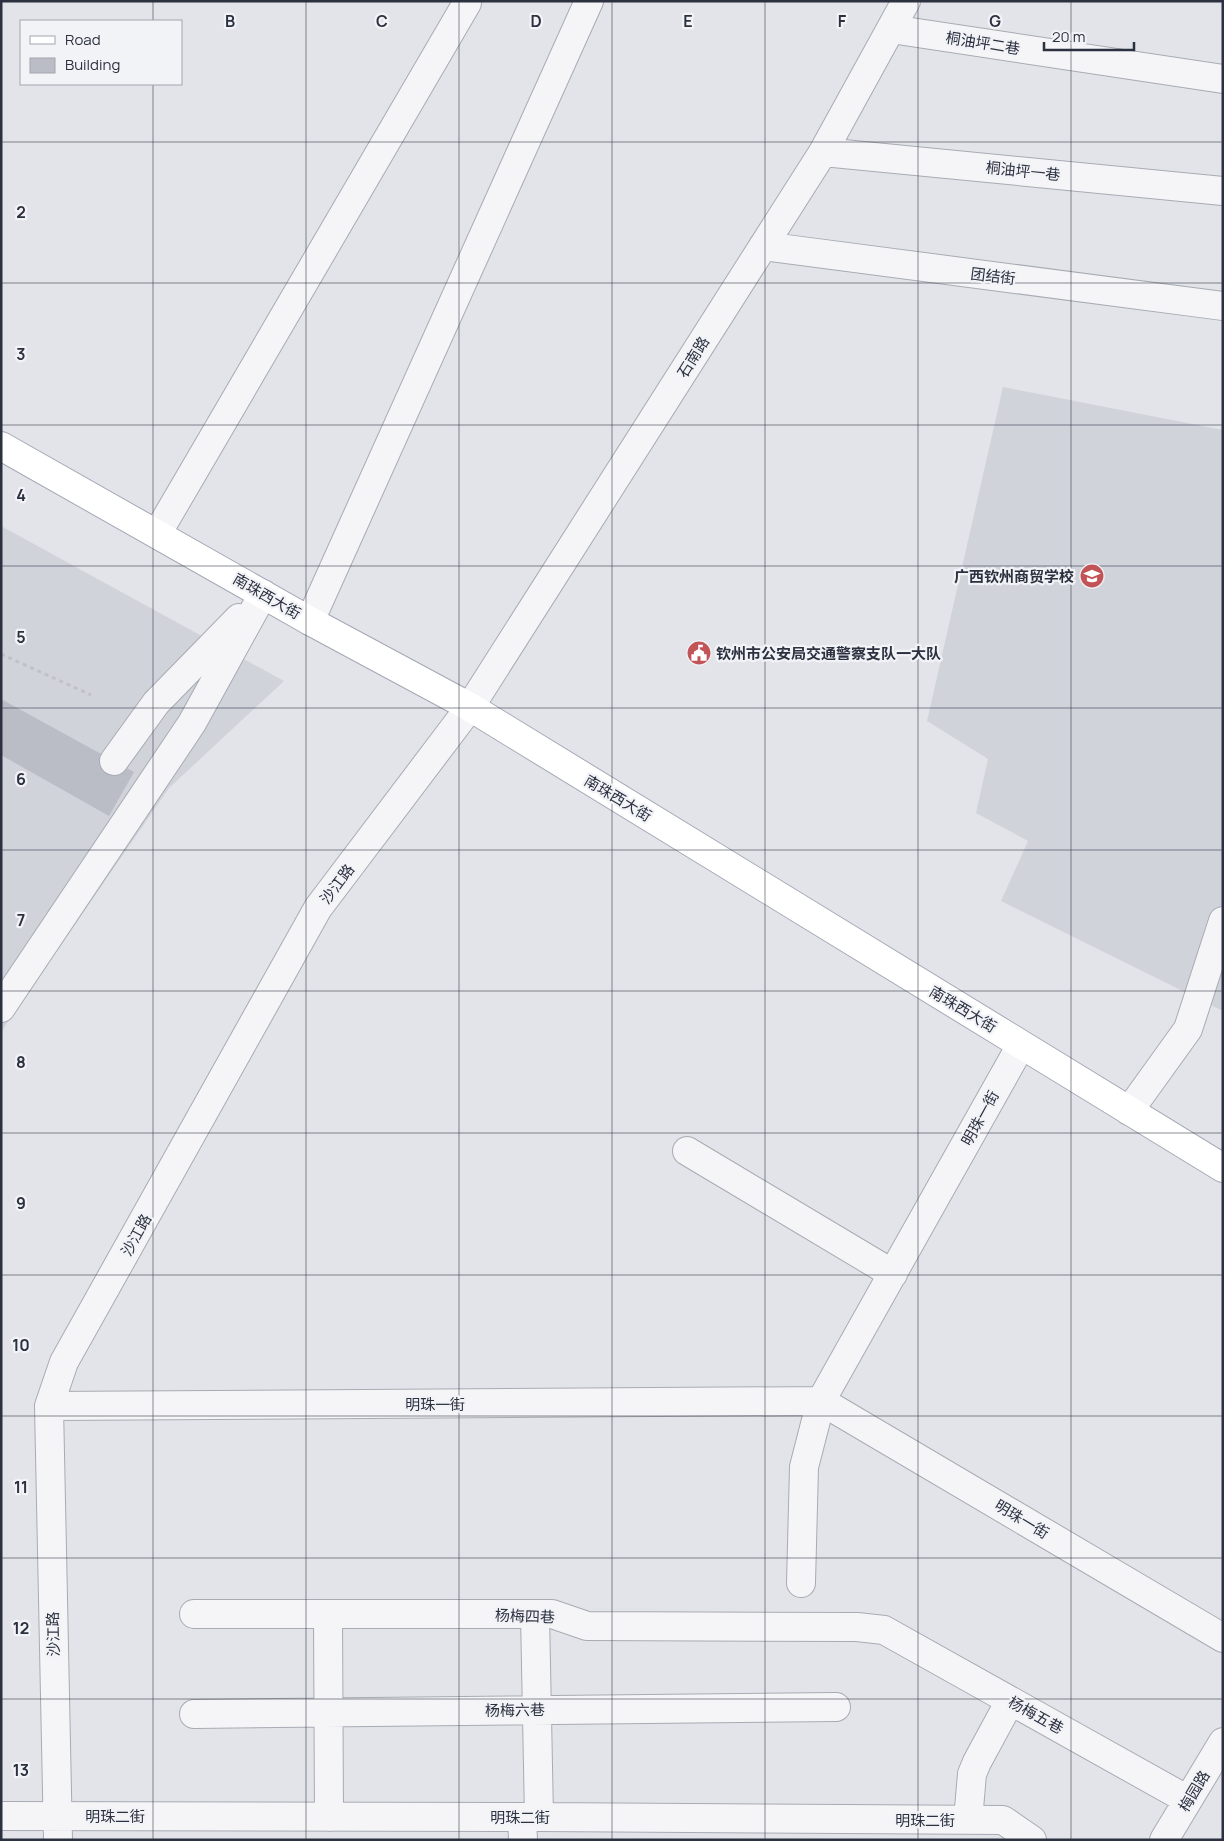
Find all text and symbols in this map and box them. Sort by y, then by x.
text: B [225,10,235,32]
text: C [376,10,388,32]
text: D [530,10,542,32]
text: E [683,10,693,32]
text: F [838,10,847,32]
text: G [989,10,1001,32]
legend [20,20,182,85]
scale bar [1044,20,1134,52]
text: 20 m [1052,26,1085,47]
street label: 桐油坪二巷 [944,27,1022,59]
text: Road [65,29,101,50]
text: Building [65,54,120,75]
street label: 桐油坪一巷 [985,157,1061,185]
text: 2 [16,201,26,223]
street label: 团结街 [969,263,1017,289]
street label: 石南路 [672,332,714,382]
text: 3 [16,343,26,365]
text: 4 [16,484,26,506]
school or university icon: 广西钦州商贸学校 [1079,563,1105,589]
place label: 广西钦州商贸学校 [954,566,1074,587]
street label: 南珠西大街 [229,568,305,624]
text: 5 [16,626,26,648]
public building icon: 钦州市公安局交通警察支队一大队 [686,640,712,666]
place label: 钦州市公安局交通警察支队一大队 [716,643,941,664]
text: 6 [16,768,26,790]
street label: 南珠西大街 [580,770,656,826]
street label: 沙江路 [315,860,359,908]
text: 7 [17,909,25,931]
street label: 南珠西大街 [925,981,1001,1037]
text: 8 [16,1051,26,1073]
street label: 明珠一街 [956,1087,1004,1149]
text: 9 [16,1192,26,1214]
street label: 沙江路 [116,1210,156,1260]
text: 10 [12,1334,30,1356]
street label: 明珠一街 [405,1394,465,1415]
text: 11 [14,1476,28,1498]
street label: 明珠一街 [991,1495,1053,1543]
street label: 杨梅四巷 [495,1604,555,1628]
street label: 沙江路 [42,1611,64,1657]
text: 12 [13,1617,29,1639]
street label: 杨梅五巷 [1005,1691,1067,1739]
street label: 杨梅六巷 [485,1699,545,1721]
text: 13 [13,1759,29,1781]
street label: 梅园路 [1173,1766,1215,1816]
street label: 明珠二街 [85,1806,145,1827]
street label: 明珠二街 [490,1807,550,1828]
street label: 明珠二街 [895,1810,955,1831]

